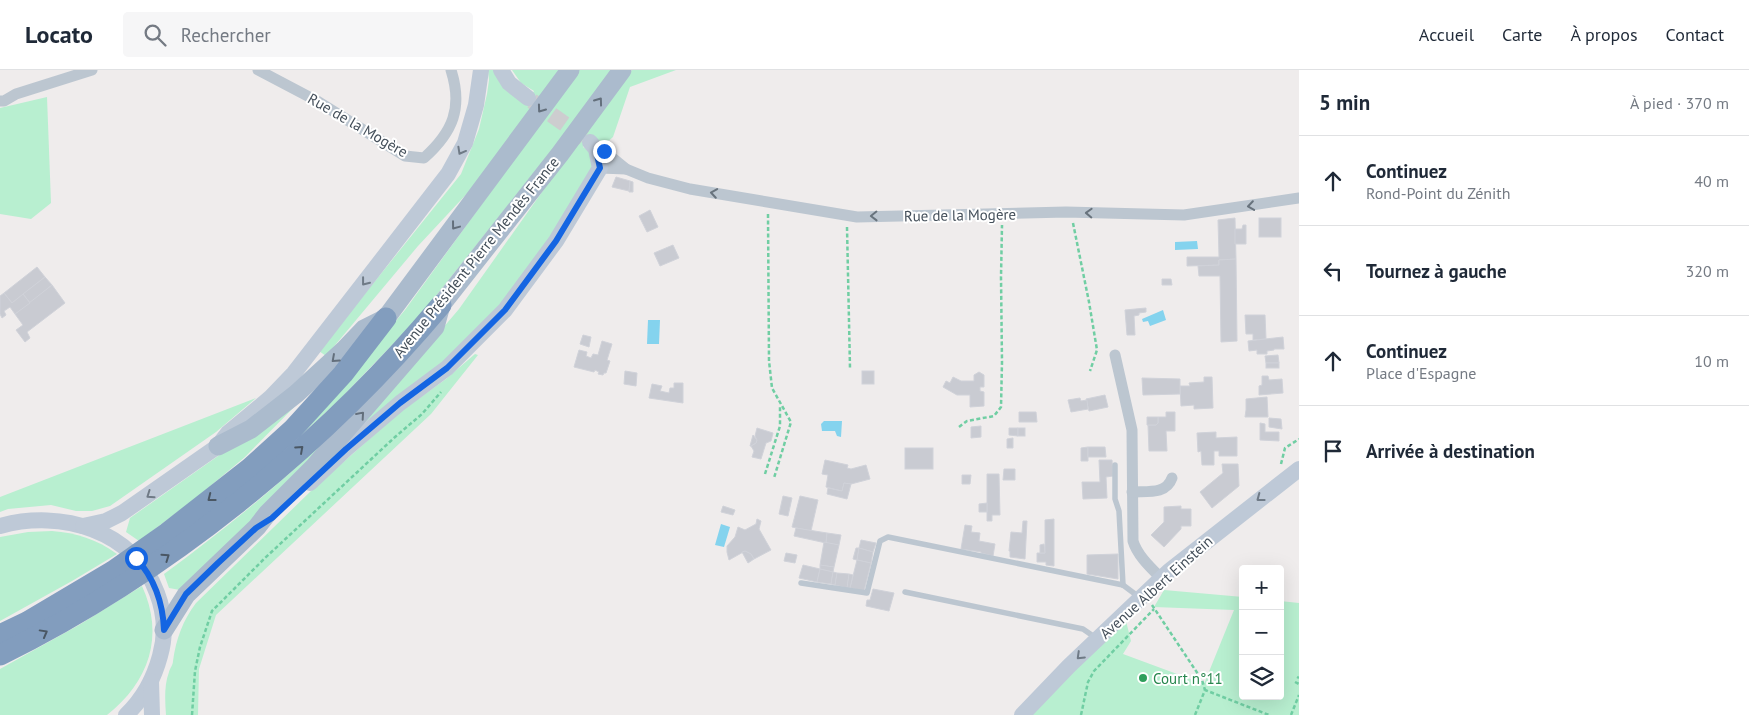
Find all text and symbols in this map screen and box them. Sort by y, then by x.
search box [123,12,473,57]
text: Locato [25,19,93,50]
icon: search [141,21,169,49]
text: Rechercher [181,23,271,47]
text: Accueil [1419,23,1474,46]
text: Carte [1502,23,1543,46]
text: À propos [1571,23,1638,46]
text: Contact [1666,23,1724,46]
street label: Rue de la Mogère [305,89,411,161]
text: 5 min [1319,89,1370,116]
text: À pied · 370 m [1630,93,1729,113]
one-way arrow [593,97,602,107]
one-way arrow [538,104,547,113]
route end [593,140,616,163]
one-way arrow [457,145,467,154]
street label: Avenue Président Pierre Mendès France [389,153,563,361]
text: Continuez [1366,159,1447,183]
icon: ahead [1319,167,1347,195]
text: 40 m [1694,171,1729,191]
text: Rond-Point du Zénith [1366,183,1511,203]
one-way arrow [709,188,717,199]
one-way arrow [1247,200,1255,211]
street label: Rue de la Mogère [904,205,1016,225]
one-way arrow [1085,208,1092,218]
one-way arrow [870,211,878,222]
one-way arrow [452,220,461,230]
icon: left [1319,257,1347,285]
text: Tournez à gauche [1366,259,1507,283]
text: 320 m [1686,261,1729,281]
one-way arrow [363,276,371,285]
text: Continuez [1366,339,1447,363]
icon: ahead [1319,347,1347,375]
text: 10 m [1694,351,1729,371]
one-way arrow [331,353,340,362]
text: Place d'Espagne [1366,363,1476,383]
one-way arrow [355,411,364,420]
icon: arrive [1319,437,1347,465]
text: Arrivée à destination [1366,439,1535,463]
one-way arrow [294,446,303,455]
one-way arrow [146,489,156,498]
one-way arrow [208,493,217,501]
one-way arrow [1257,493,1266,501]
street label: Avenue Albert Einstein [1096,531,1216,643]
route start [125,547,148,570]
one-way arrow [160,554,170,563]
map controls [1239,565,1284,700]
button: + [1239,565,1284,610]
button: − [1239,610,1284,655]
one-way arrow [38,630,47,640]
one-way arrow [1077,650,1086,659]
button: layers [1239,655,1284,700]
place label: Court n°11 [1153,669,1223,688]
marker: Court n°11 [1137,672,1149,684]

